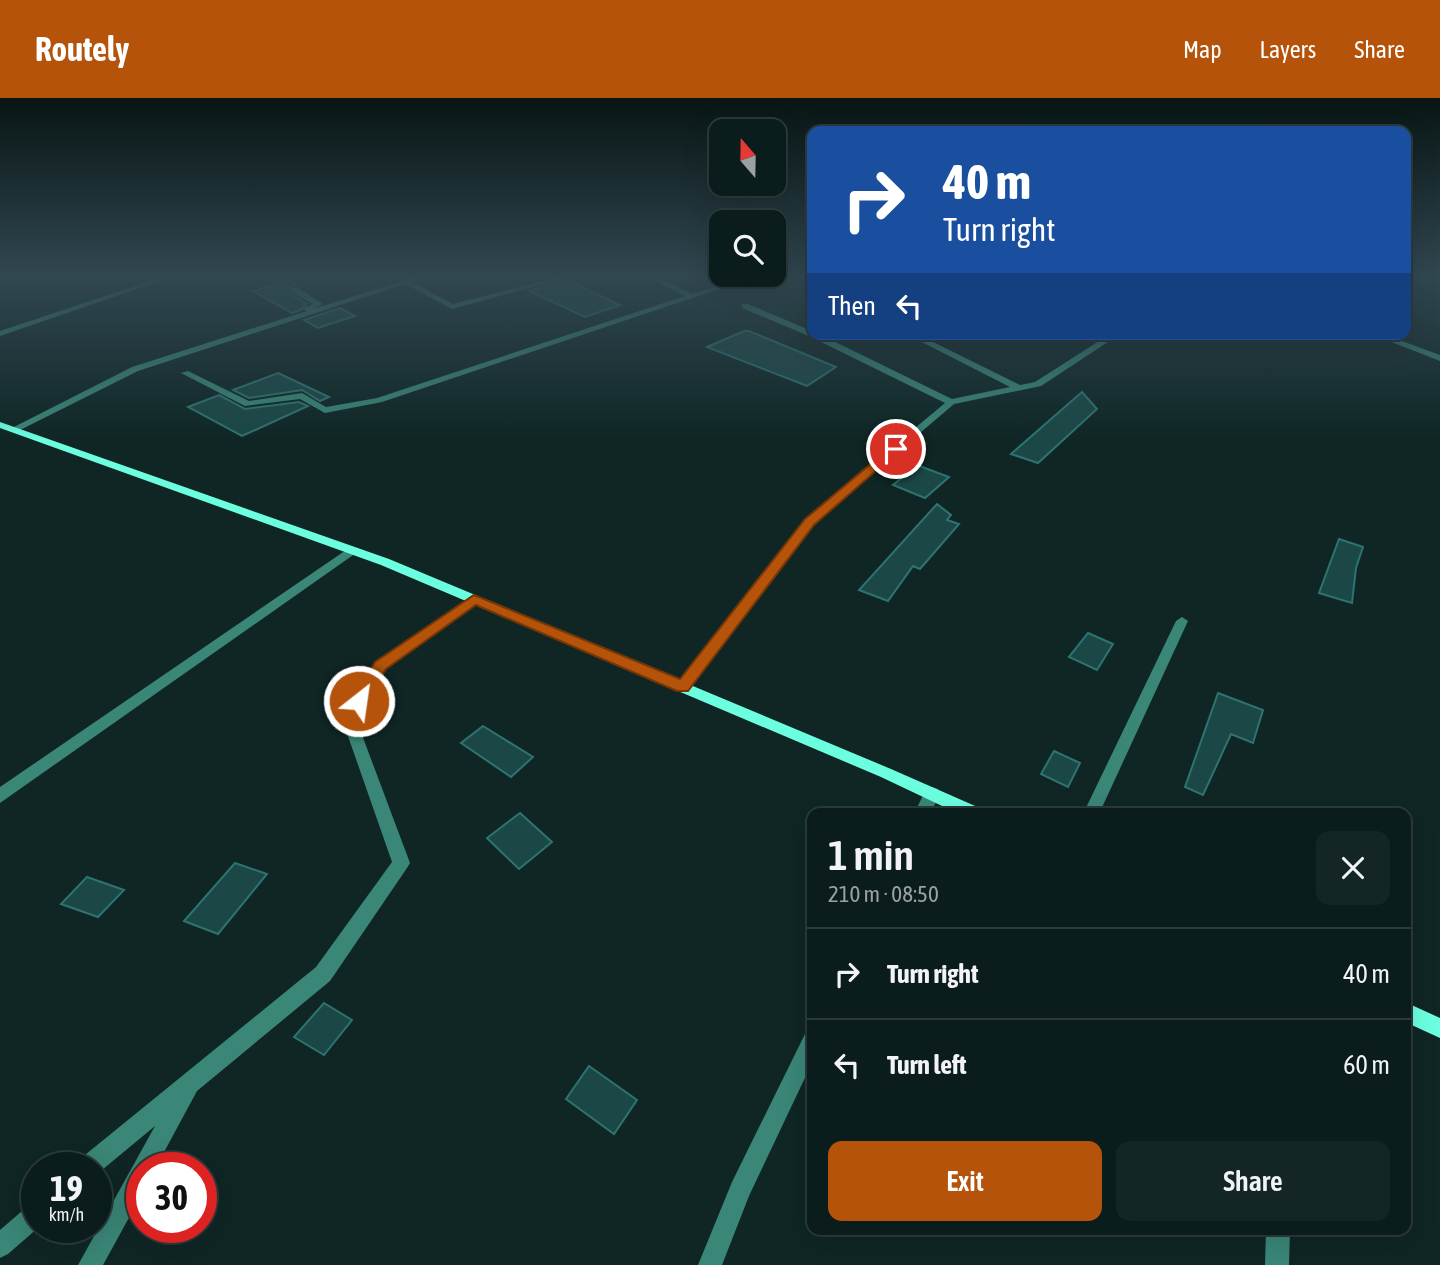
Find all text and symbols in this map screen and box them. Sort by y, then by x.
text: Routely [35,30,129,68]
text: Map [1183,36,1222,63]
text: Layers [1260,36,1316,63]
text: Share [1354,36,1405,63]
north arrow [709,119,786,196]
map controls [709,119,786,287]
text: 40 m [943,153,1031,209]
icon: right [828,154,919,245]
button: search [709,210,786,287]
text: Turn right [943,211,1056,248]
icon: left [890,287,928,325]
text: Then [828,291,876,321]
pin [866,419,926,479]
icon: arrive [877,430,915,468]
position arrow [322,664,396,738]
text: 1 min [828,831,914,879]
button: close [1316,831,1390,905]
text: 210 m · 08:50 [828,881,939,907]
icon: right [828,955,866,993]
text: Turn right [887,959,978,989]
text: 40 m [1343,959,1390,989]
icon: left [828,1046,866,1084]
text: Turn left [887,1050,967,1080]
text: 60 m [1343,1050,1390,1080]
button: Exit [828,1141,1102,1221]
button: Share [1116,1141,1390,1221]
speed limit sign: 30 [126,1152,217,1243]
text: 19 [50,1168,83,1208]
text: km/h [49,1204,84,1225]

